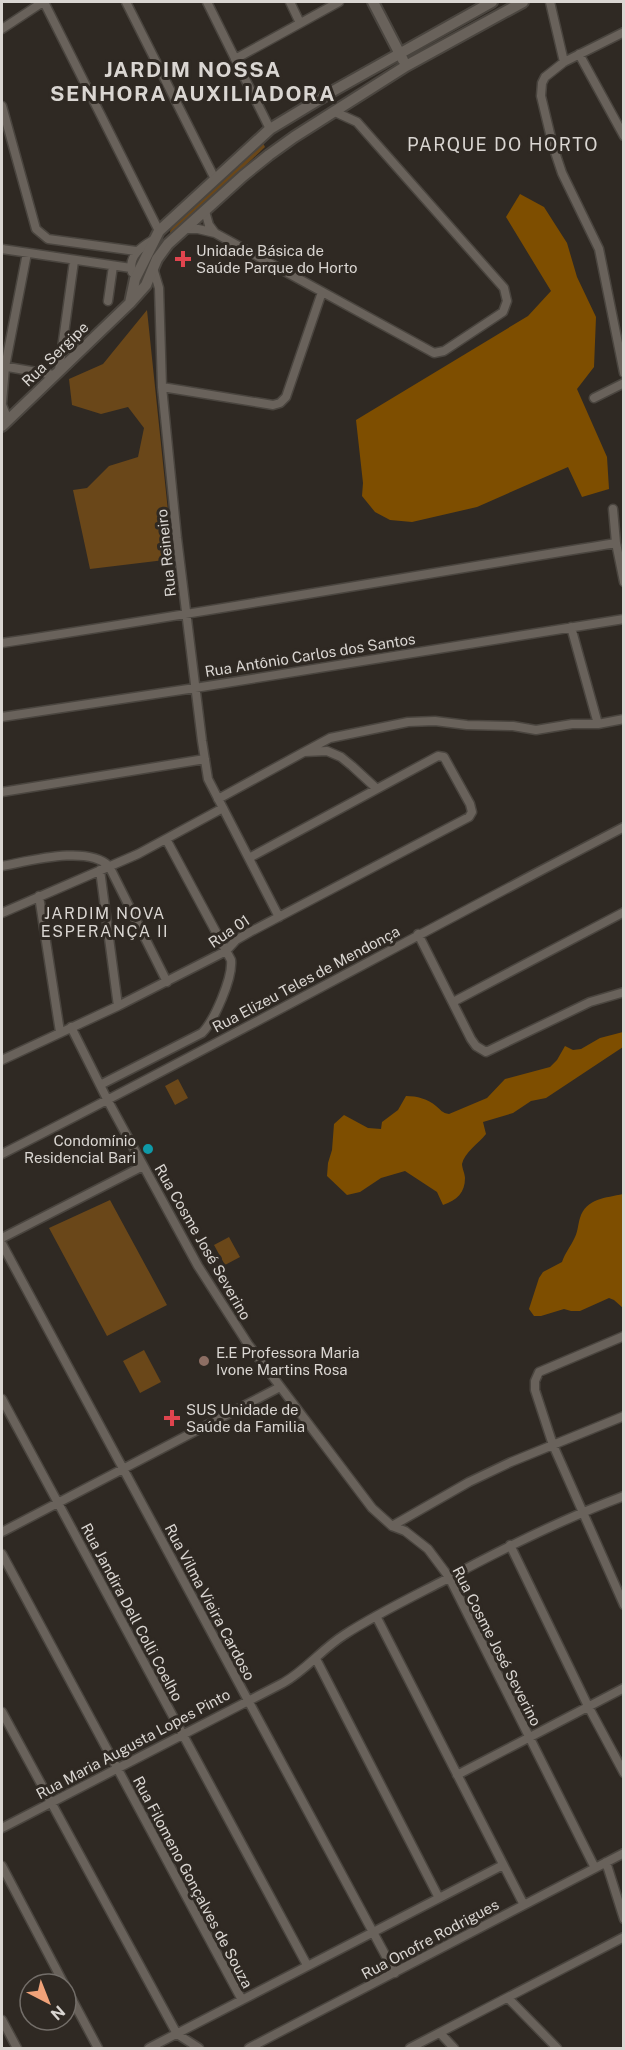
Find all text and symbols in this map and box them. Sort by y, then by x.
district label: JARDIM NOSSA SENHORA AUXILIADORA [50,57,336,106]
district label: PARQUE DO HORTO [407,134,599,155]
place label: Unidade Básica de Saúde Parque do Horto [196,242,358,276]
marker: Unidade Básica de Saúde Parque do Horto [174,250,192,268]
street label: Rua Sergipe [18,318,92,390]
street label: Rua Reineiro [153,508,179,598]
street label: Rua Antônio Carlos dos Santos [203,630,417,680]
district label: JARDIM NOVA ESPERANÇA II [41,904,169,941]
street label: Rua 01 [205,911,253,951]
street label: Rua Elizeu Teles de Mendonça [209,922,403,1036]
place label: Condomínio Residencial Bari [24,1132,136,1166]
marker: Condomínio Residencial Bari [141,1142,155,1156]
street label: Rua Cosme José Severino [151,1161,255,1323]
place label: E.E Professora Maria Ivone Martins Rosa [216,1344,360,1378]
marker: E.E Professora Maria Ivone Martins Rosa [197,1354,211,1368]
place label: SUS Unidade de Saúde da Familia [186,1401,305,1435]
marker: SUS Unidade de Saúde da Familia [163,1409,181,1427]
street label: Rua Jandira Dell Colli Coelho [78,1520,186,1704]
street label: Rua Vilma Vieira Cardoso [162,1521,258,1683]
street label: Rua Cosme José Severino [449,1563,545,1729]
street label: Rua Maria Augusta Lopes Pinto [33,1686,233,1802]
street label: Rua Filomeno Gonçalves de Souza [130,1773,256,1991]
street label: Rua Onofre Rodrigues [358,1896,502,1982]
north arrow [18,1972,78,2032]
text: N [47,2002,69,2024]

